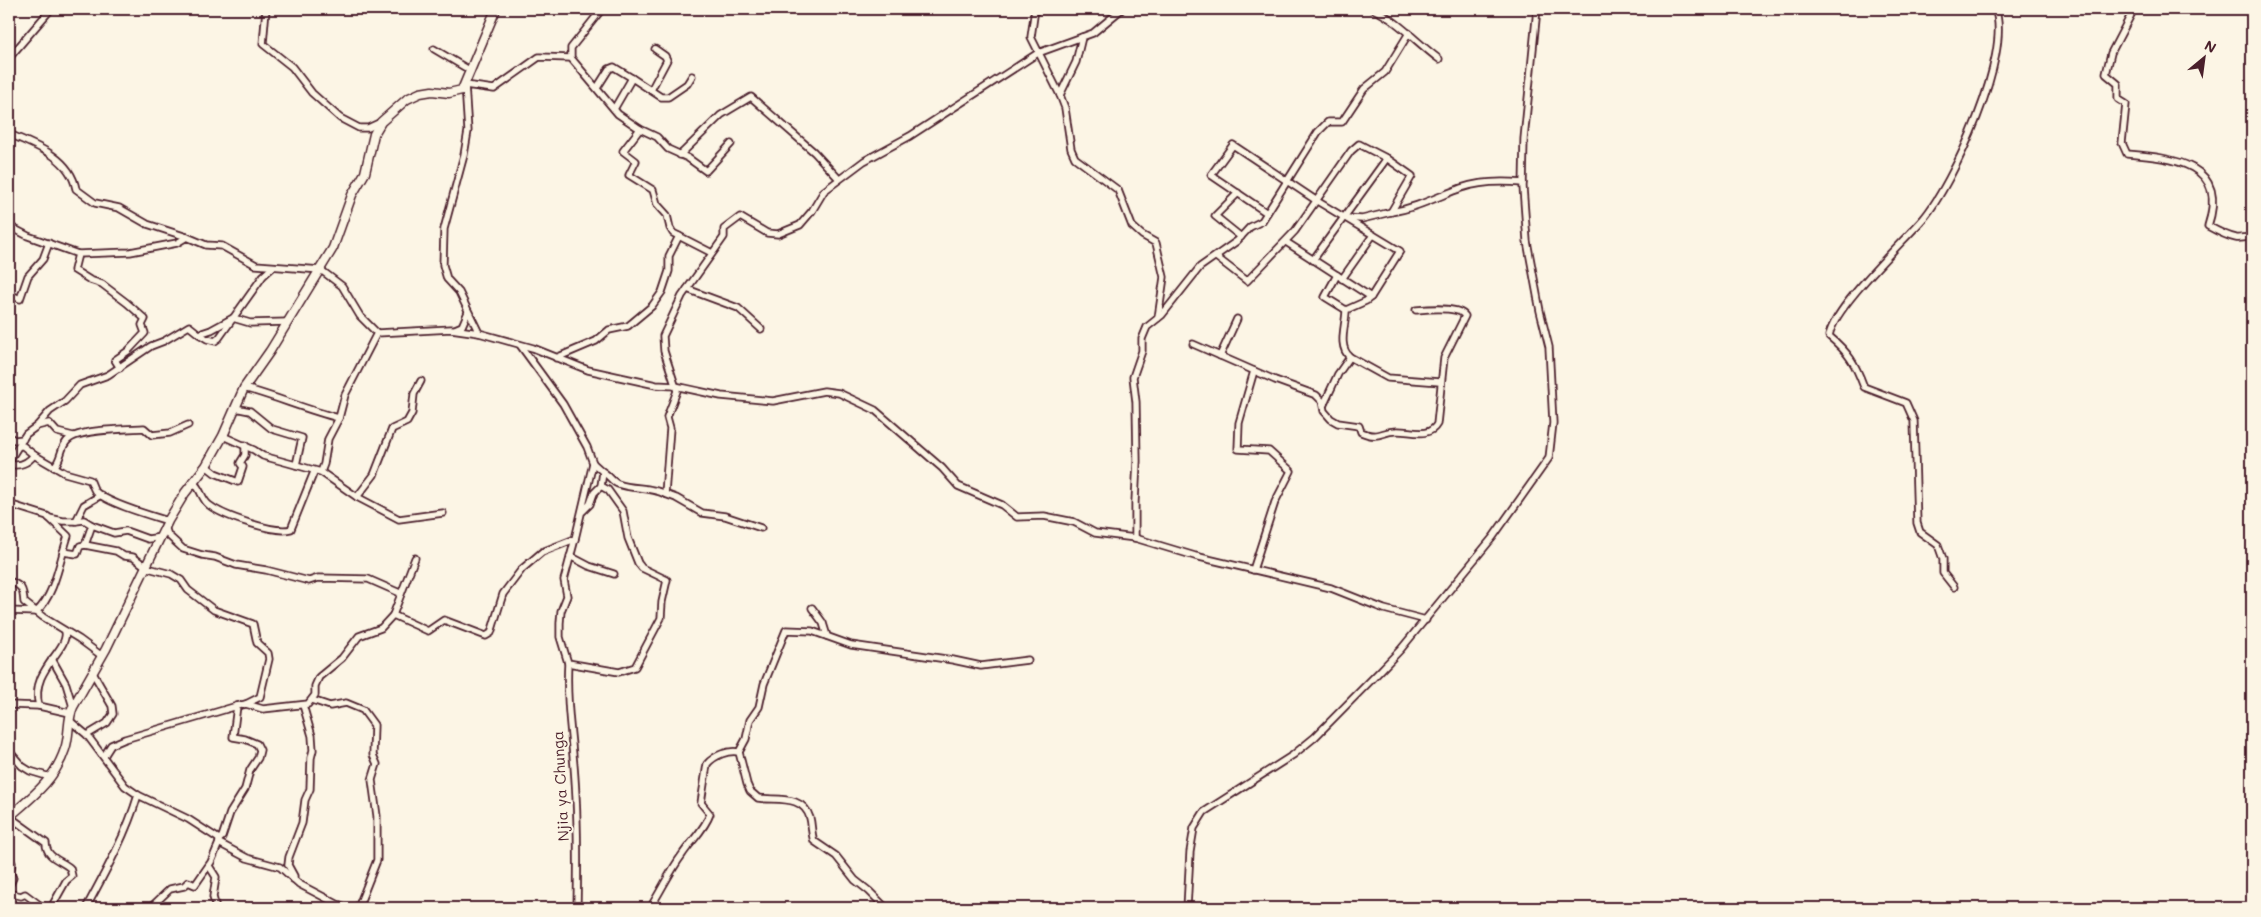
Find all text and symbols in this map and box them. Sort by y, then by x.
north arrow [2178,32,2228,82]
text: N [2201,35,2220,57]
street label: Njia ya Chunga [547,730,573,842]

